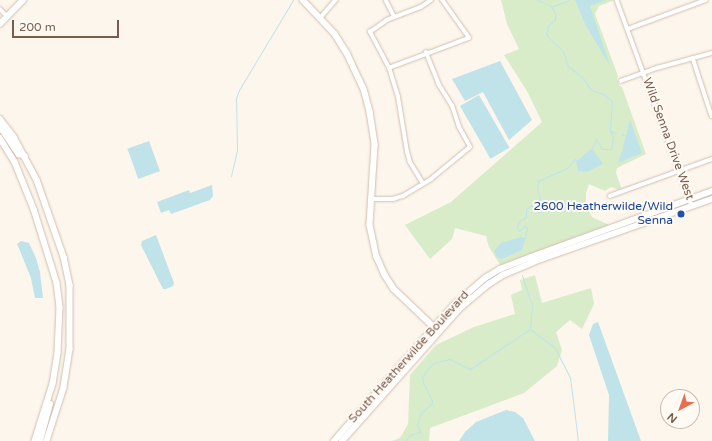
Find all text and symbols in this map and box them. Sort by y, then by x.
scale bar [14,12,121,38]
text: 200 m [19,20,56,34]
street label: Wild Senna Drive West [639,76,697,202]
place label: 2600 Heatherwilde/Wild Senna [533,200,673,228]
marker: 2600 Heatherwilde/Wild Senna [676,209,686,219]
street label: South Heatherwilde Boulevard [346,288,472,426]
north arrow [660,389,700,429]
text: N [665,410,680,425]

